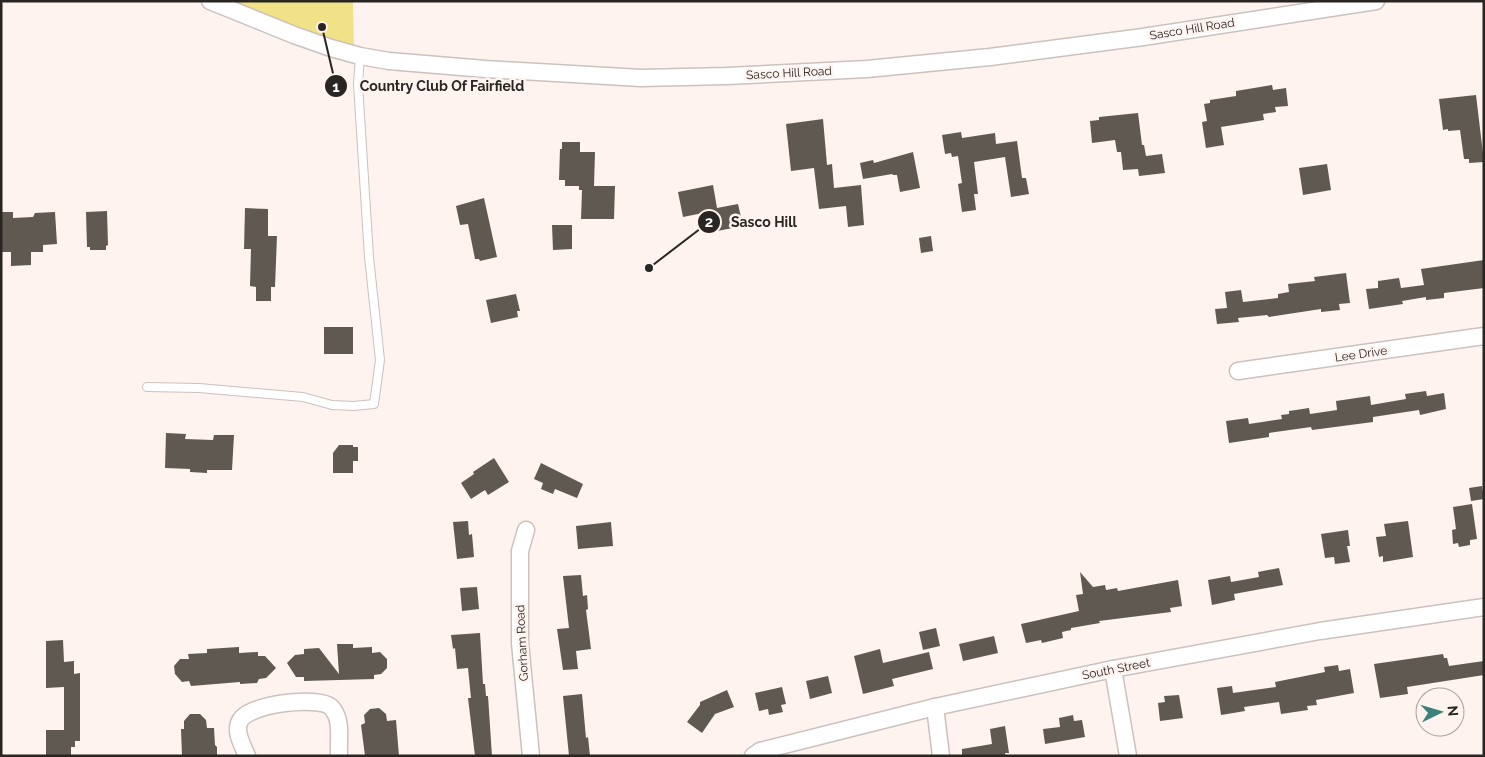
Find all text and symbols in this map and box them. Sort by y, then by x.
street label: Sasco Hill Road [1149,15,1235,43]
street label: Sasco Hill Road [746,64,832,82]
callout: Country Club Of Fairfield [324,72,534,101]
text: 1 [332,78,340,96]
text: Country Club Of Fairfield [360,78,524,94]
callout: Sasco Hill [696,208,807,237]
text: 2 [705,213,713,231]
text: Sasco Hill [731,214,798,230]
street label: Lee Drive [1334,343,1388,365]
street label: Gorham Road [513,605,531,681]
street label: South Street [1081,656,1151,682]
north arrow [1415,687,1465,737]
text: N [1445,705,1461,717]

